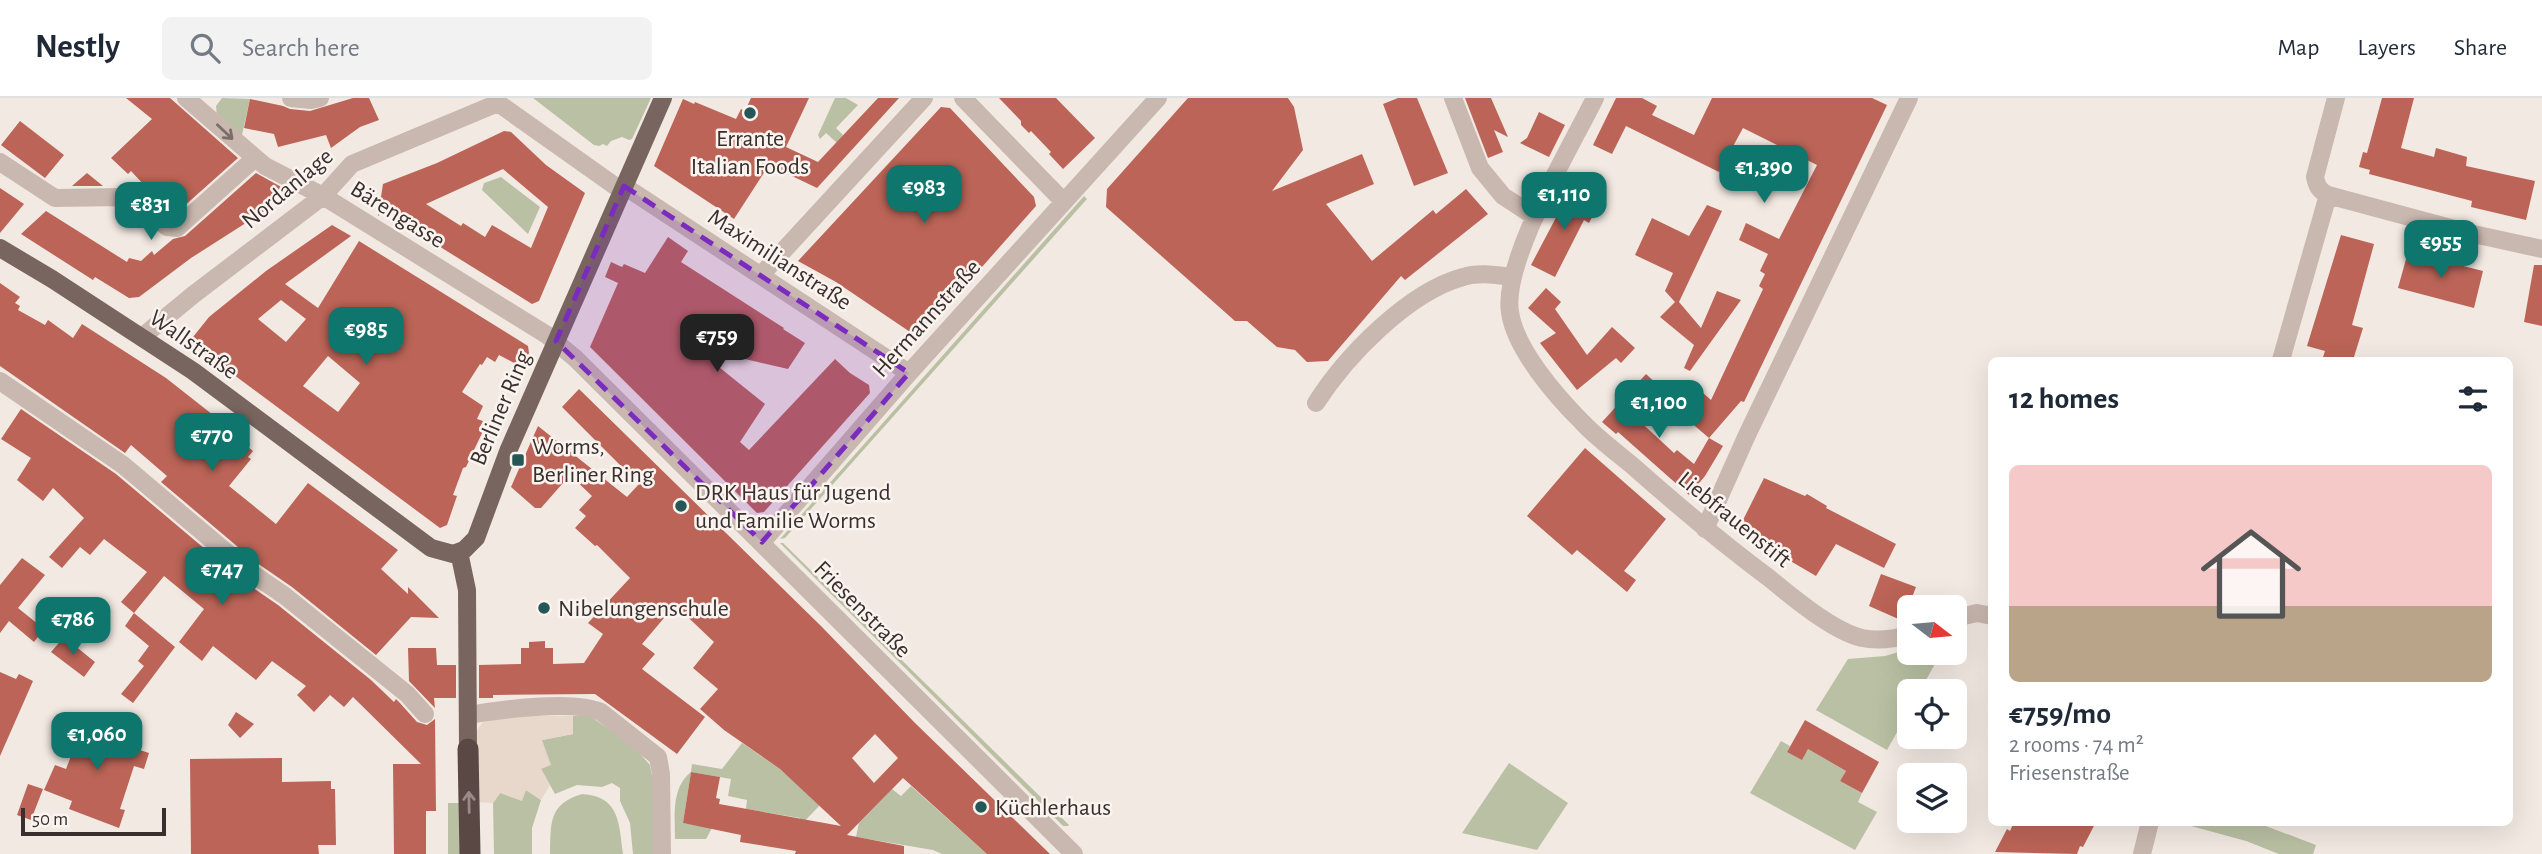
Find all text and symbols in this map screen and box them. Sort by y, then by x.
search box [162,17,652,80]
icon: search [186,29,224,67]
text: Nestly [35,31,120,64]
text: Search here [242,35,360,61]
text: Map [2277,36,2319,60]
text: Layers [2357,36,2416,60]
text: Share [2454,36,2507,60]
marker: Errante Italian Foods [742,105,758,121]
one-way arrow [216,124,234,140]
place label: Errante Italian Foods [691,127,809,179]
street label: Nordanlage [238,144,338,234]
pin: €1,390 [1707,146,1821,205]
text: €1,390 [1735,156,1793,179]
pin: €983 [883,166,965,225]
pin: €1,110 [1507,172,1621,232]
text: €983 [902,176,946,199]
street label: Bärengasse [346,177,449,253]
pin: €831 [110,183,192,242]
text: €1,110 [1538,183,1590,206]
text: €831 [131,193,171,216]
street label: Maximilianstraße [704,205,855,315]
pin: €955 [2400,220,2482,280]
text: €955 [2420,231,2462,254]
street label: Hermannstraße [868,255,985,382]
street label: Wallstraße [145,306,242,384]
pin: €985 [325,308,407,367]
pin: €759 [676,314,758,374]
text: €985 [344,318,388,341]
text: €759 [696,325,738,348]
street label: Berliner Ring [466,347,536,469]
pin: €1,100 [1602,380,1716,440]
icon: filters [2454,380,2492,418]
text: 12 homes [2009,384,2119,414]
text: €1,100 [1631,391,1687,414]
pin: €770 [171,414,253,473]
text: €770 [191,424,233,447]
place label: Worms, Berliner Ring [532,435,654,487]
marker: Worms, Berliner Ring [510,452,526,468]
street label: Liebfrauenstift [1673,467,1796,573]
place label: DRK Haus für Jugend und Familie Worms [695,481,891,533]
marker: DRK Haus für Jugend und Familie Worms [673,498,689,514]
icon: home [2188,511,2314,637]
pin: €747 [181,547,263,607]
street label: Friesenstraße [809,557,915,663]
text: €747 [201,558,243,581]
north arrow [1897,595,1967,665]
map controls [1897,595,1967,833]
place label: Nibelungenschule [558,597,729,621]
pin: €786 [32,598,114,657]
marker: Nibelungenschule [536,600,552,616]
text: €786 [51,608,95,631]
button: locate [1897,679,1967,749]
text: €759/mo [2009,699,2111,729]
pin: €1,060 [40,712,154,772]
text: €1,060 [67,723,127,746]
text: 2 rooms · 74 m² [2009,734,2144,757]
text: Friesenstraße [2009,762,2130,785]
button: layers [1897,763,1967,833]
one-way arrow [462,790,476,813]
place label: Küchlerhaus [995,796,1111,820]
marker: Küchlerhaus [973,799,989,815]
scale bar [21,805,166,837]
text: 50 m [32,810,68,829]

